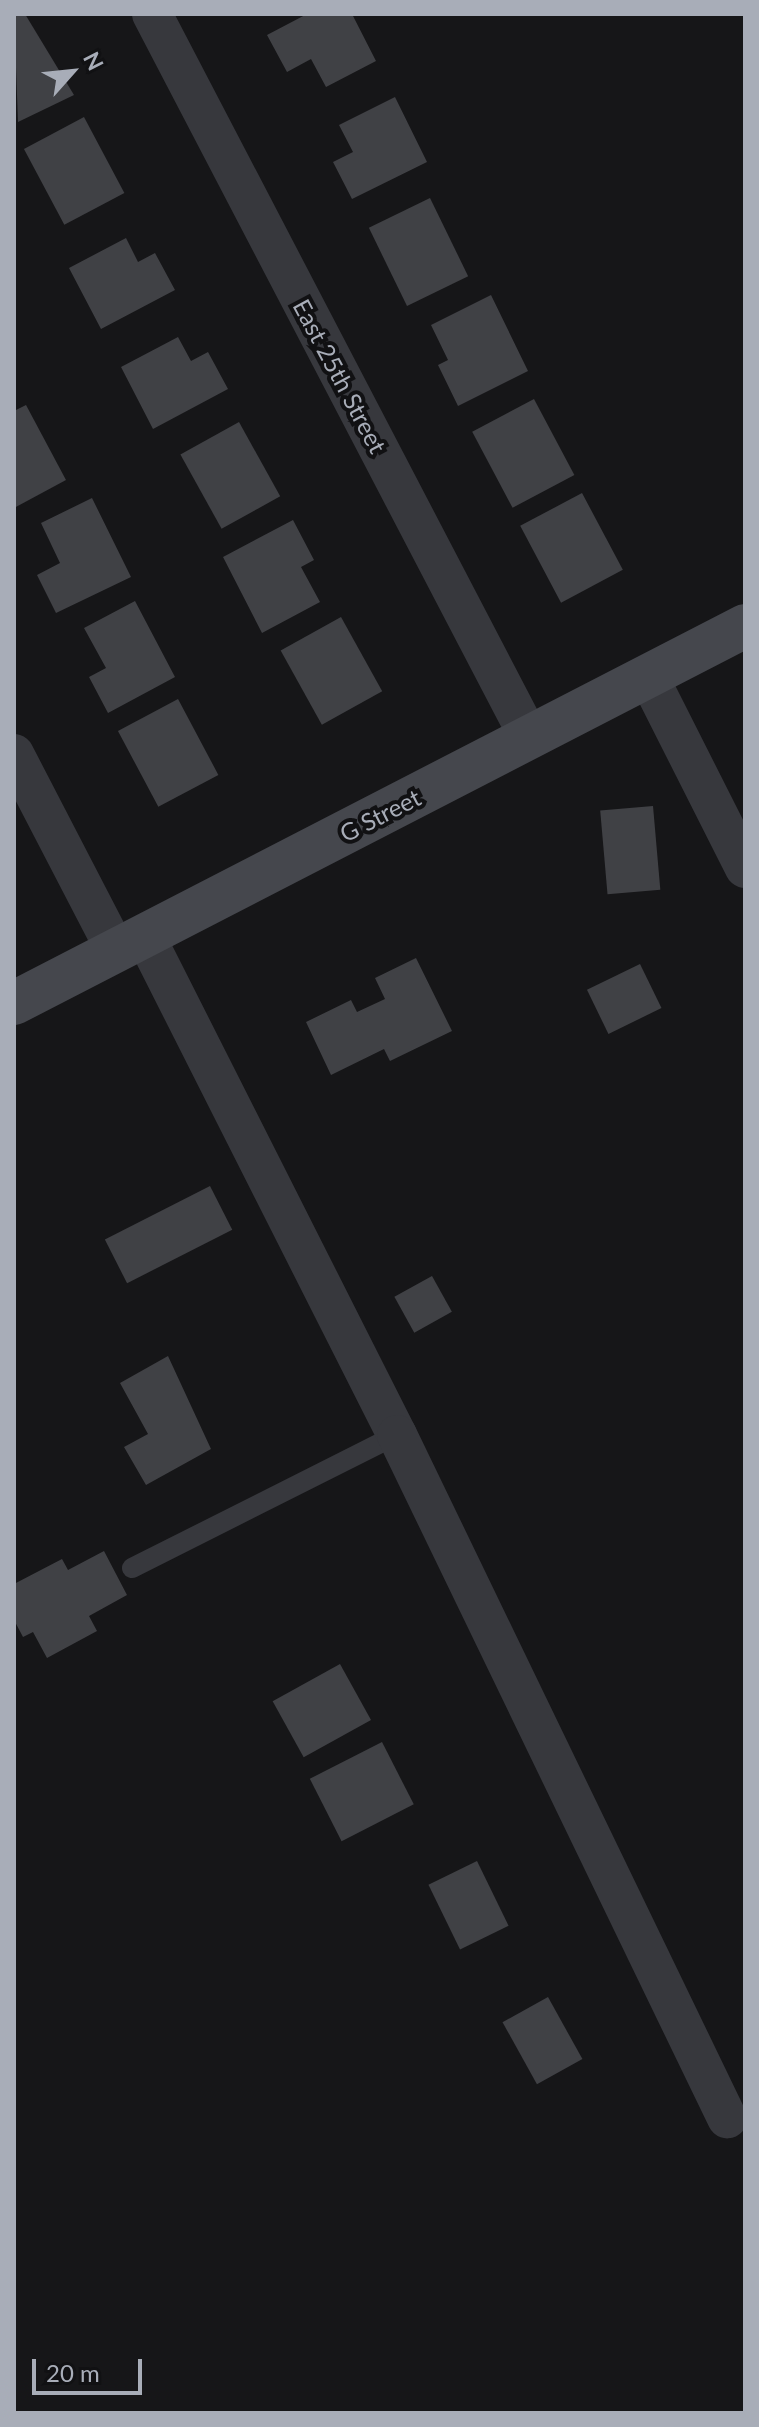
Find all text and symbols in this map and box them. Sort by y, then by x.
north arrow [32,32,112,112]
text: N [78,47,110,75]
street label: East 25th Street [287,294,393,458]
street label: G Street [335,782,425,848]
scale bar [36,2343,146,2393]
text: 20 m [46,2358,100,2387]

